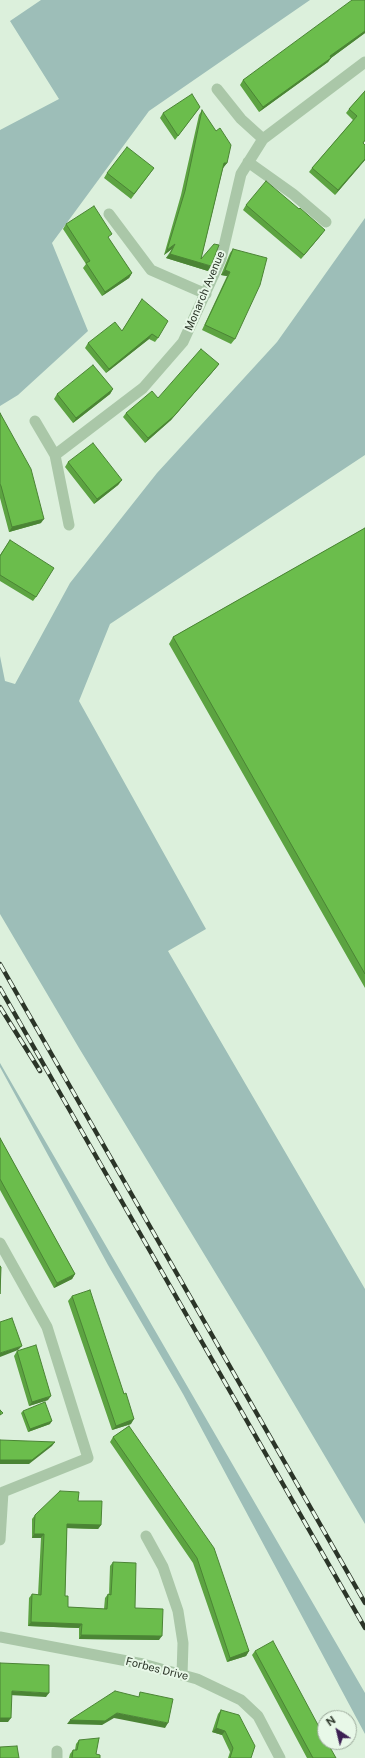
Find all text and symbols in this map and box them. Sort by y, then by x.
street label: Monarch Avenue [182,249,228,333]
street label: Forbes Drive [124,1655,190,1683]
north arrow [317,1710,357,1750]
text: N [324,1714,338,1728]

